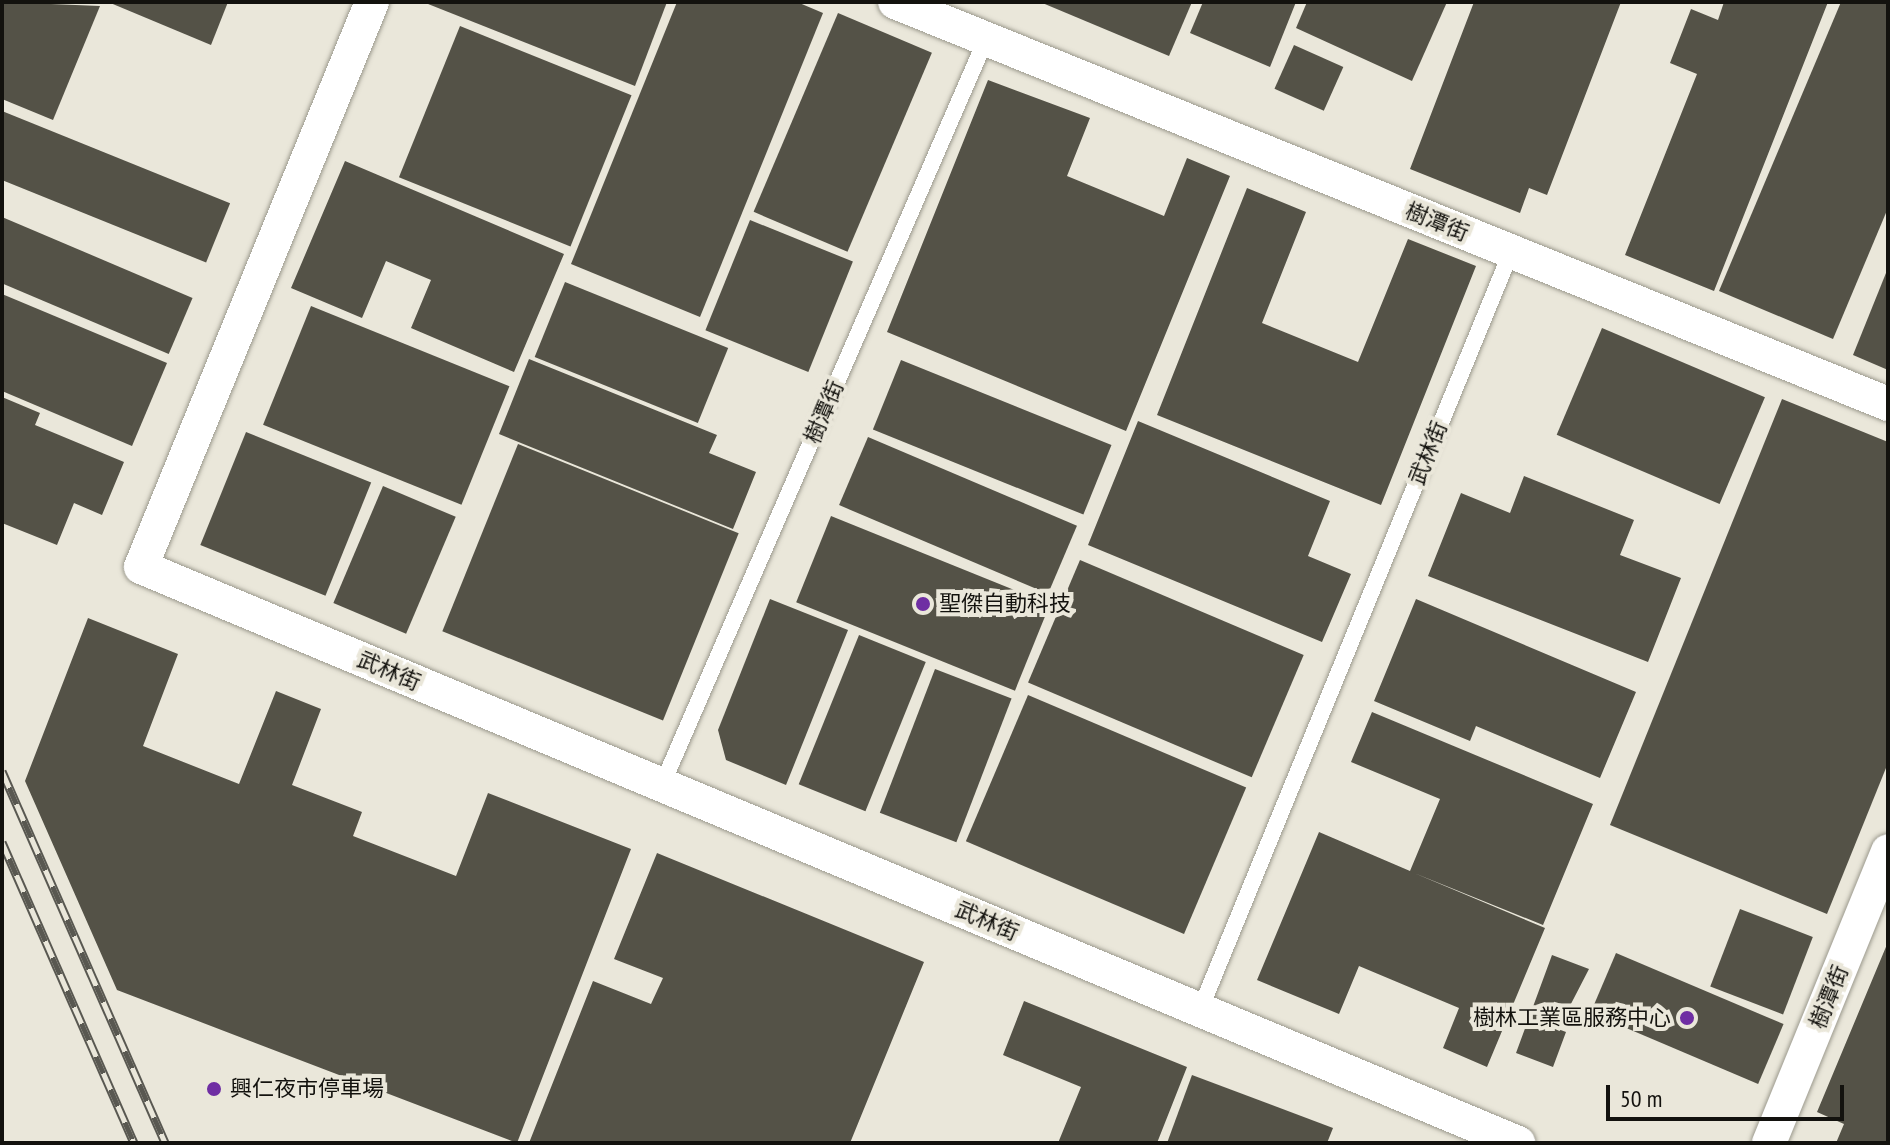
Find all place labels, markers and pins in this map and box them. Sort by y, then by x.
place label: 聖傑自動科技 [939,591,1071,617]
marker: 聖傑自動科技 [914,595,932,613]
place label: 樹林工業區服務中心 [1473,1005,1671,1031]
marker: 樹林工業區服務中心 [1678,1009,1696,1027]
place label: 興仁夜市停車場 [230,1076,384,1102]
marker: 興仁夜市停車場 [205,1080,223,1098]

